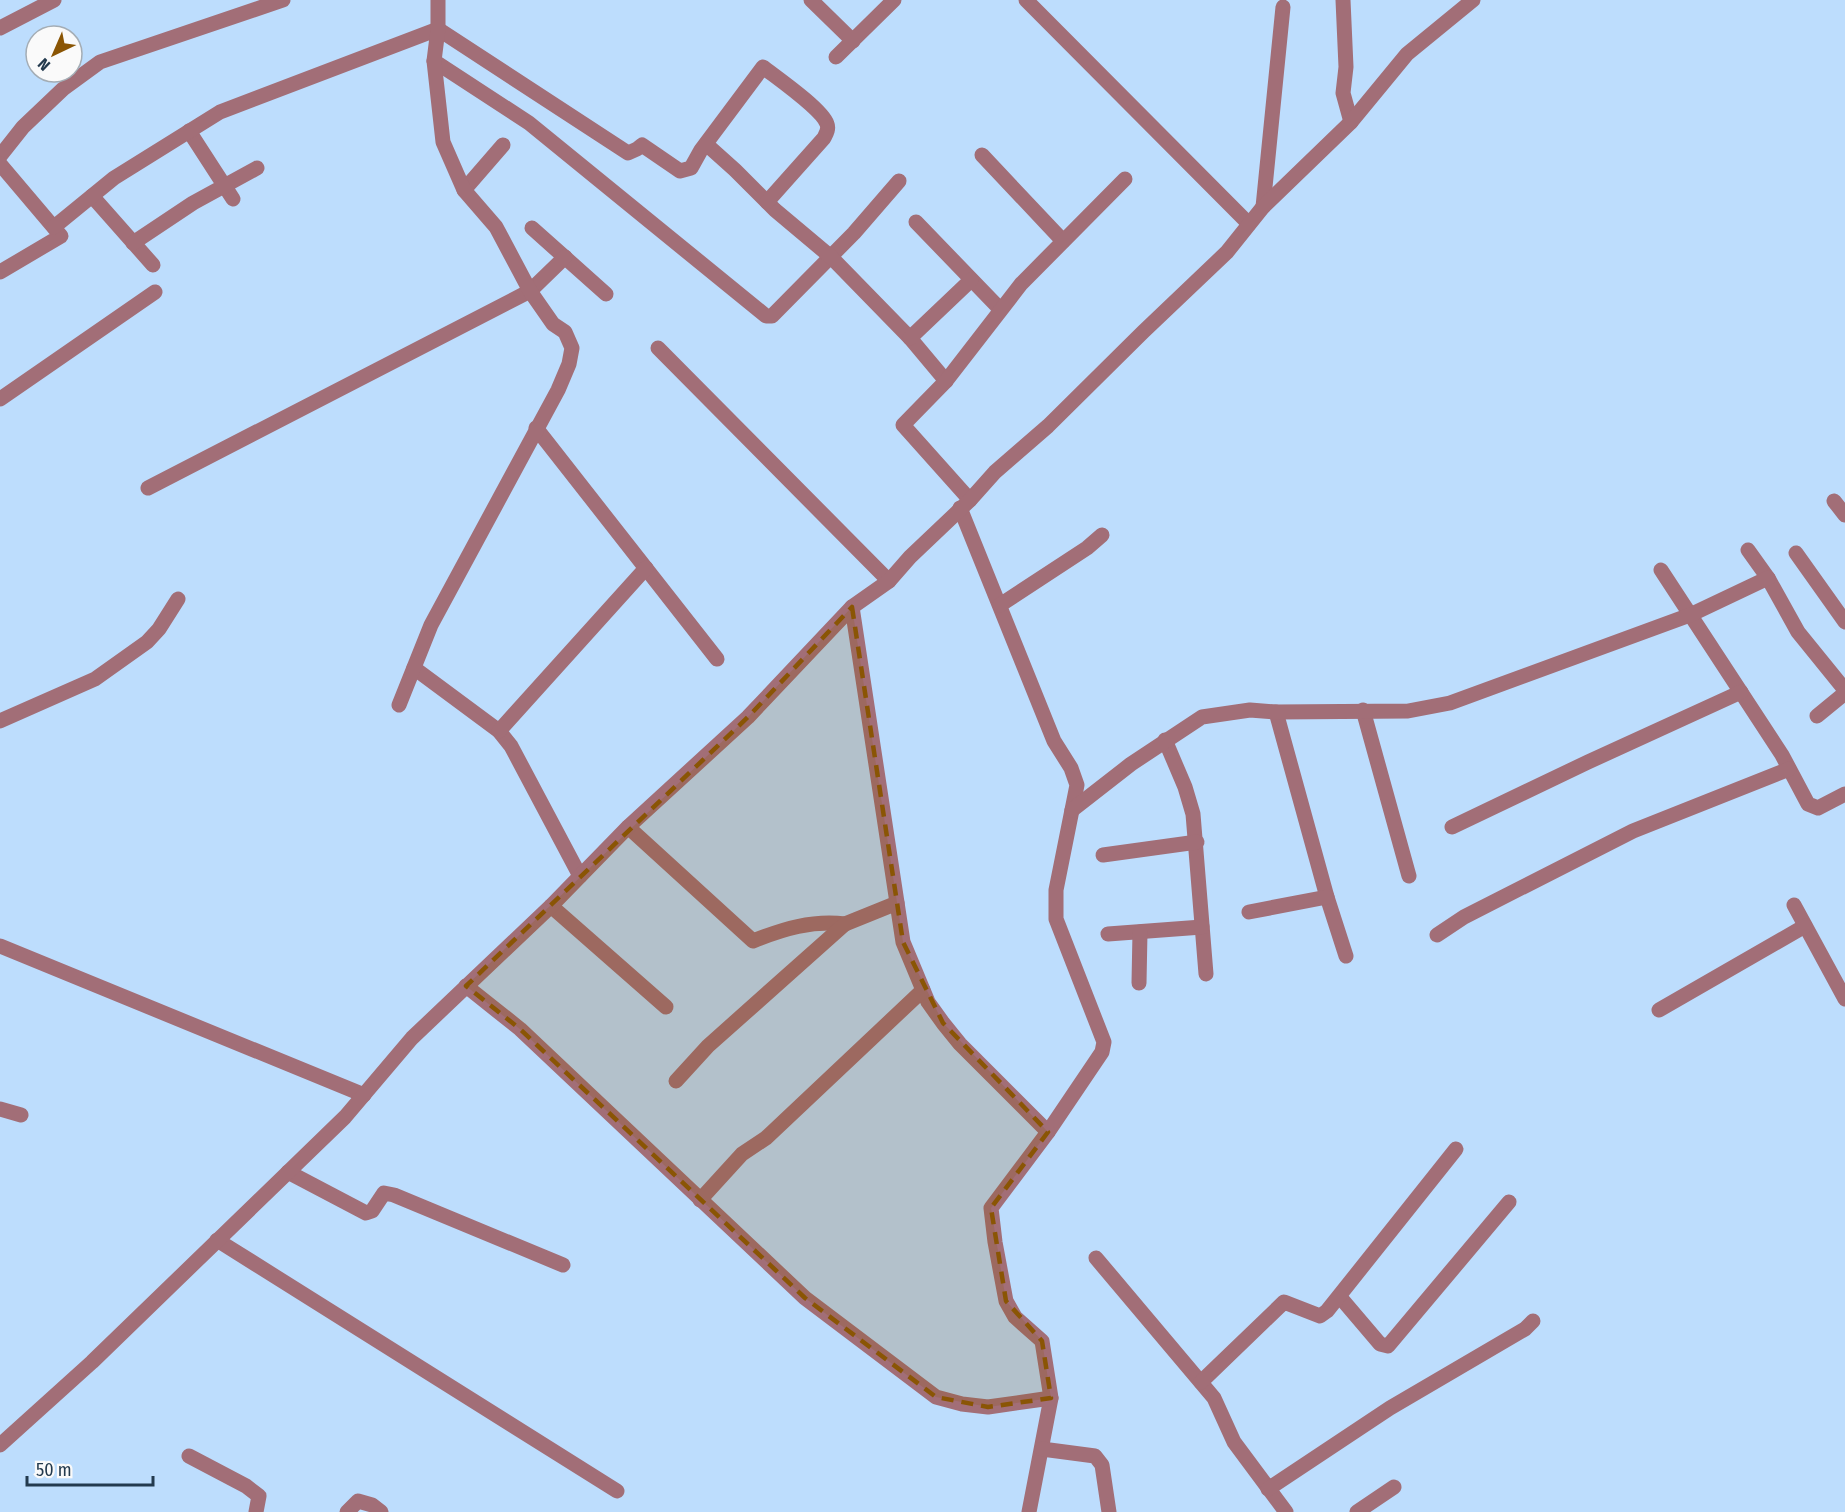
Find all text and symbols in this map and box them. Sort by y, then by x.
north arrow [24,24,84,84]
text: N [34,54,54,75]
scale bar [27,1449,153,1487]
text: 50 m [36,1459,72,1481]

